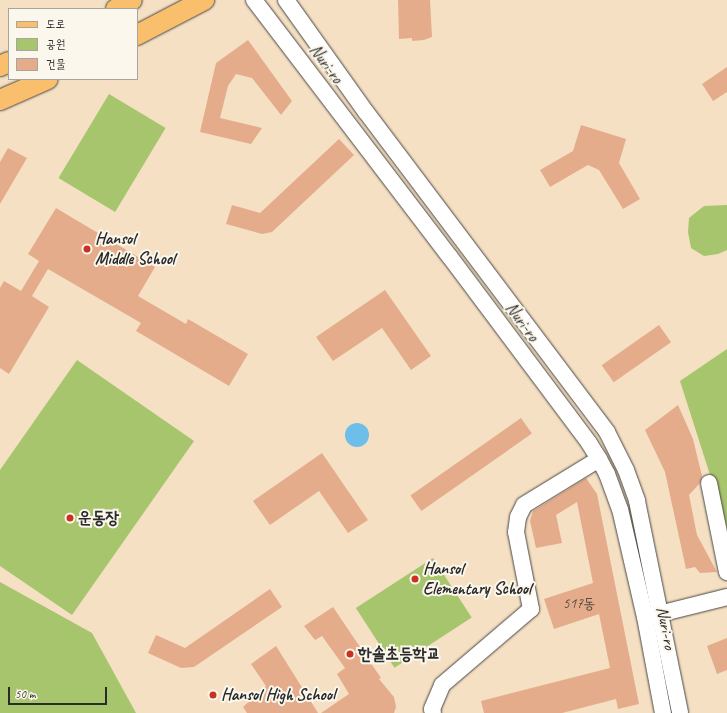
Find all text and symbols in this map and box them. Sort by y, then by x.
legend [8,8,138,80]
text: 도로 [46,16,65,32]
text: 공원 [46,36,65,52]
street label: Nuri-ro [305,41,347,87]
text: 건물 [46,56,65,72]
place label: Hansol Middle School [95,229,175,269]
marker: Hansol Middle School [82,244,92,254]
street label: Nuri-ro [501,299,543,345]
place label: 운동장 [78,508,119,528]
marker: 운동장 [65,513,75,523]
place label: Hansol Elementary School [423,559,531,599]
marker: Hansol Elementary School [410,574,420,584]
house number: 517동 [563,595,595,613]
street label: Nuri-ro [652,605,680,651]
place label: 한솔초등학교 [358,644,440,664]
marker: 한솔초등학교 [345,649,355,659]
scale bar [10,679,109,705]
place label: Hansol High School [221,685,334,705]
text: 50 m [15,686,35,702]
marker: Hansol High School [208,690,218,700]

